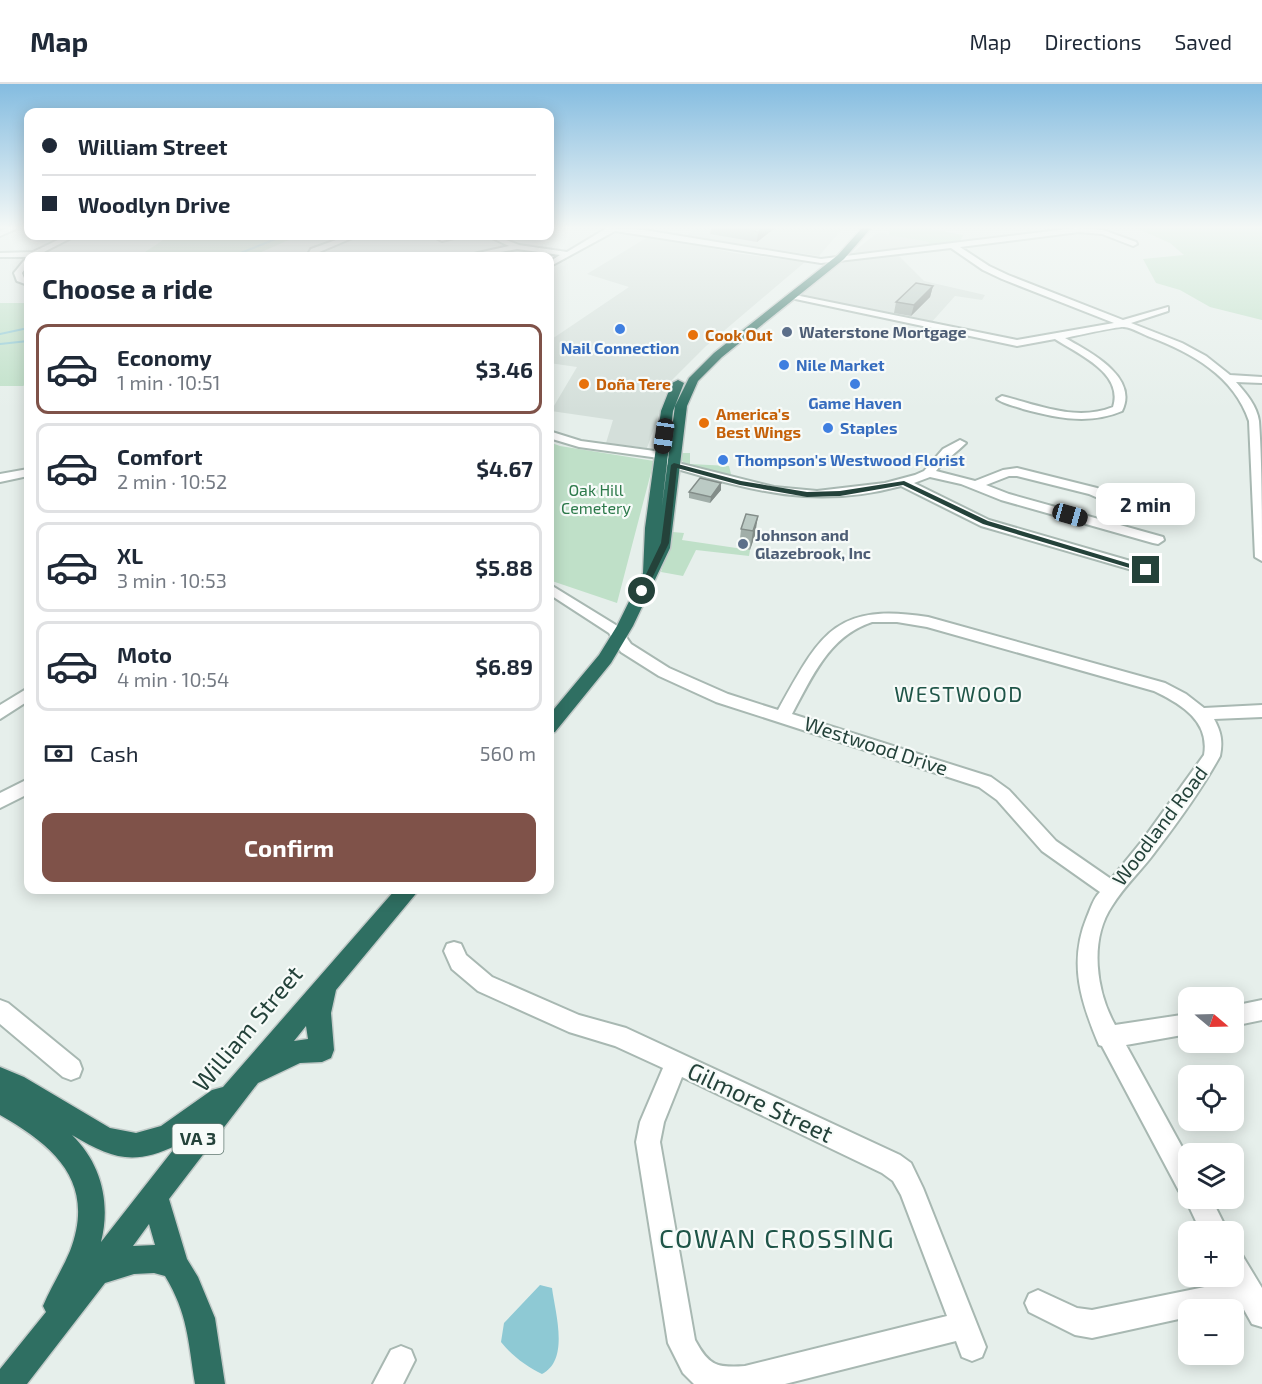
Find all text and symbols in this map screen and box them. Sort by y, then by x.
text: Map [30,24,88,58]
text: Map [969,29,1012,54]
text: Directions [1045,29,1141,54]
text: Saved [1174,29,1232,54]
text: William Street [78,133,228,159]
text: Woodlyn Drive [78,191,230,217]
text: Choose a ride [42,272,213,304]
marker: Nail Connection [613,322,627,336]
place label: Waterstone Mortgage [799,322,967,341]
place label: Cook Out [705,325,773,344]
marker: Waterstone Mortgage [780,325,794,339]
marker: Cook Out [686,328,700,342]
place label: Nail Connection [561,338,679,357]
icon: car [45,342,99,396]
text: Economy [117,344,212,370]
place label: Nile Market [796,355,885,374]
text: $3.46 [476,356,533,382]
marker: Nile Market [777,358,791,372]
text: 1 min · 10:51 [117,370,221,394]
place label: Doña Tere [596,374,671,393]
marker: Doña Tere [577,377,591,391]
marker: Game Haven [848,377,862,391]
place label: Game Haven [808,393,902,412]
place label: America's Best Wings [716,404,801,441]
marker: America's Best Wings [697,416,711,430]
car [653,417,675,455]
place label: Staples [840,418,897,437]
marker: Staples [821,421,835,435]
icon: car [45,441,99,495]
text: Comfort [117,443,202,469]
place label: Thompson's Westwood Florist [735,450,965,469]
marker: Thompson's Westwood Florist [716,453,730,467]
text: $4.67 [476,455,533,481]
text: 2 min · 10:52 [117,469,227,493]
park label: Oak Hill Cemetery [561,480,631,517]
callout: 2 min [1096,483,1196,525]
text: 2 min [1120,492,1171,516]
car [1050,501,1090,529]
place label: Johnson and Glazebrook, Inc [755,525,871,562]
marker: Johnson and Glazebrook, Inc [736,537,750,551]
icon: car [45,540,99,594]
text: XL [117,542,143,568]
text: $5.88 [475,554,533,580]
route end [1132,556,1159,583]
text: 3 min · 10:53 [117,568,227,592]
route start [628,577,655,604]
icon: car [45,639,99,693]
text: Moto [117,641,172,667]
text: $6.89 [475,653,533,679]
text: 4 min · 10:54 [117,667,229,691]
district label: WESTWOOD [894,681,1024,706]
street label: Westwood Drive [801,711,951,780]
icon: cash [42,737,75,770]
text: Cash [90,740,139,766]
text: 560 m [480,741,536,765]
street label: Woodland Road [1106,761,1212,890]
button: Confirm [42,813,536,882]
street label: William Street [186,959,308,1097]
north arrow [1178,987,1244,1053]
map controls [1178,987,1244,1365]
street label: Gilmore Street [683,1055,838,1148]
button: locate [1178,1065,1244,1131]
road number: VA 3 [172,1124,224,1154]
button: layers [1178,1143,1244,1209]
button: + [1178,1221,1244,1287]
district label: COWAN CROSSING [659,1222,895,1253]
button: − [1178,1299,1244,1365]

